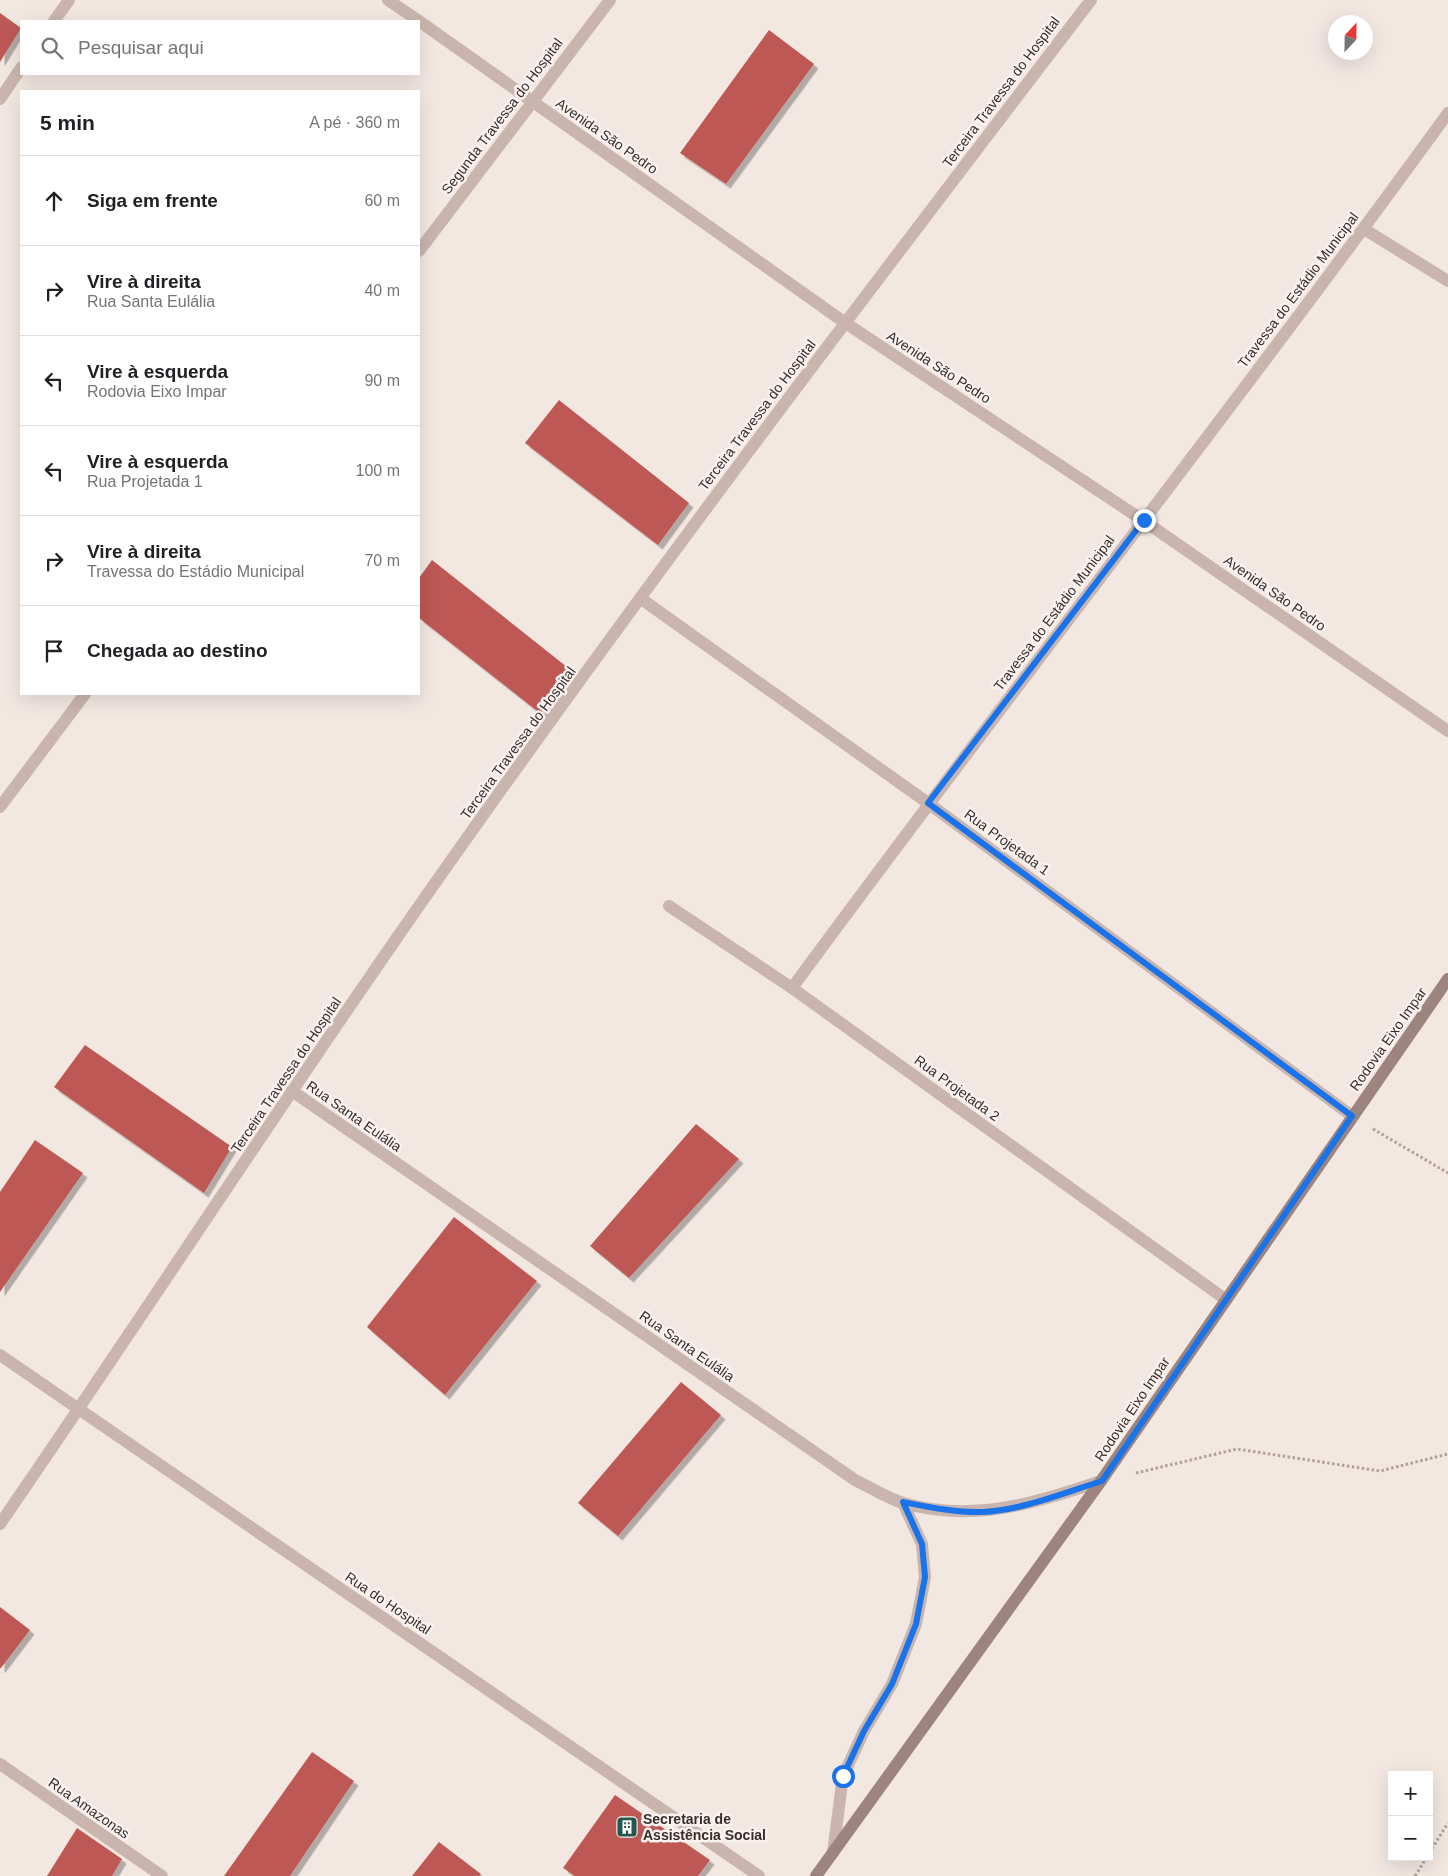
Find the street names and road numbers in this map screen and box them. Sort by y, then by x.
street label: Terceira Travessa do Hospital [939,14,1063,170]
street label: Segunda Travessa do Hospital [438,35,566,197]
street label: Avenida São Pedro [553,95,661,177]
street label: Travessa do Estádio Municipal [1234,209,1362,371]
street label: Avenida São Pedro [884,328,994,407]
street label: Terceira Travessa do Hospital [695,337,819,493]
street label: Travessa do Estádio Municipal [990,532,1118,694]
street label: Avenida São Pedro [1221,552,1329,634]
street label: Terceira Travessa do Hospital [457,664,579,822]
street label: Rua Projetada 1 [961,806,1053,878]
street label: Rodovia Eixo Impar [1346,984,1430,1094]
street label: Terceira Travessa do Hospital [228,994,344,1156]
street label: Rua Projetada 2 [911,1052,1003,1124]
street label: Rua Santa Eulália [304,1077,405,1155]
street label: Rua Santa Eulália [637,1307,738,1385]
street label: Rodovia Eixo Impar [1091,1354,1173,1464]
street label: Rua do Hospital [342,1569,434,1637]
street label: Rua Amazonas [46,1774,132,1842]

